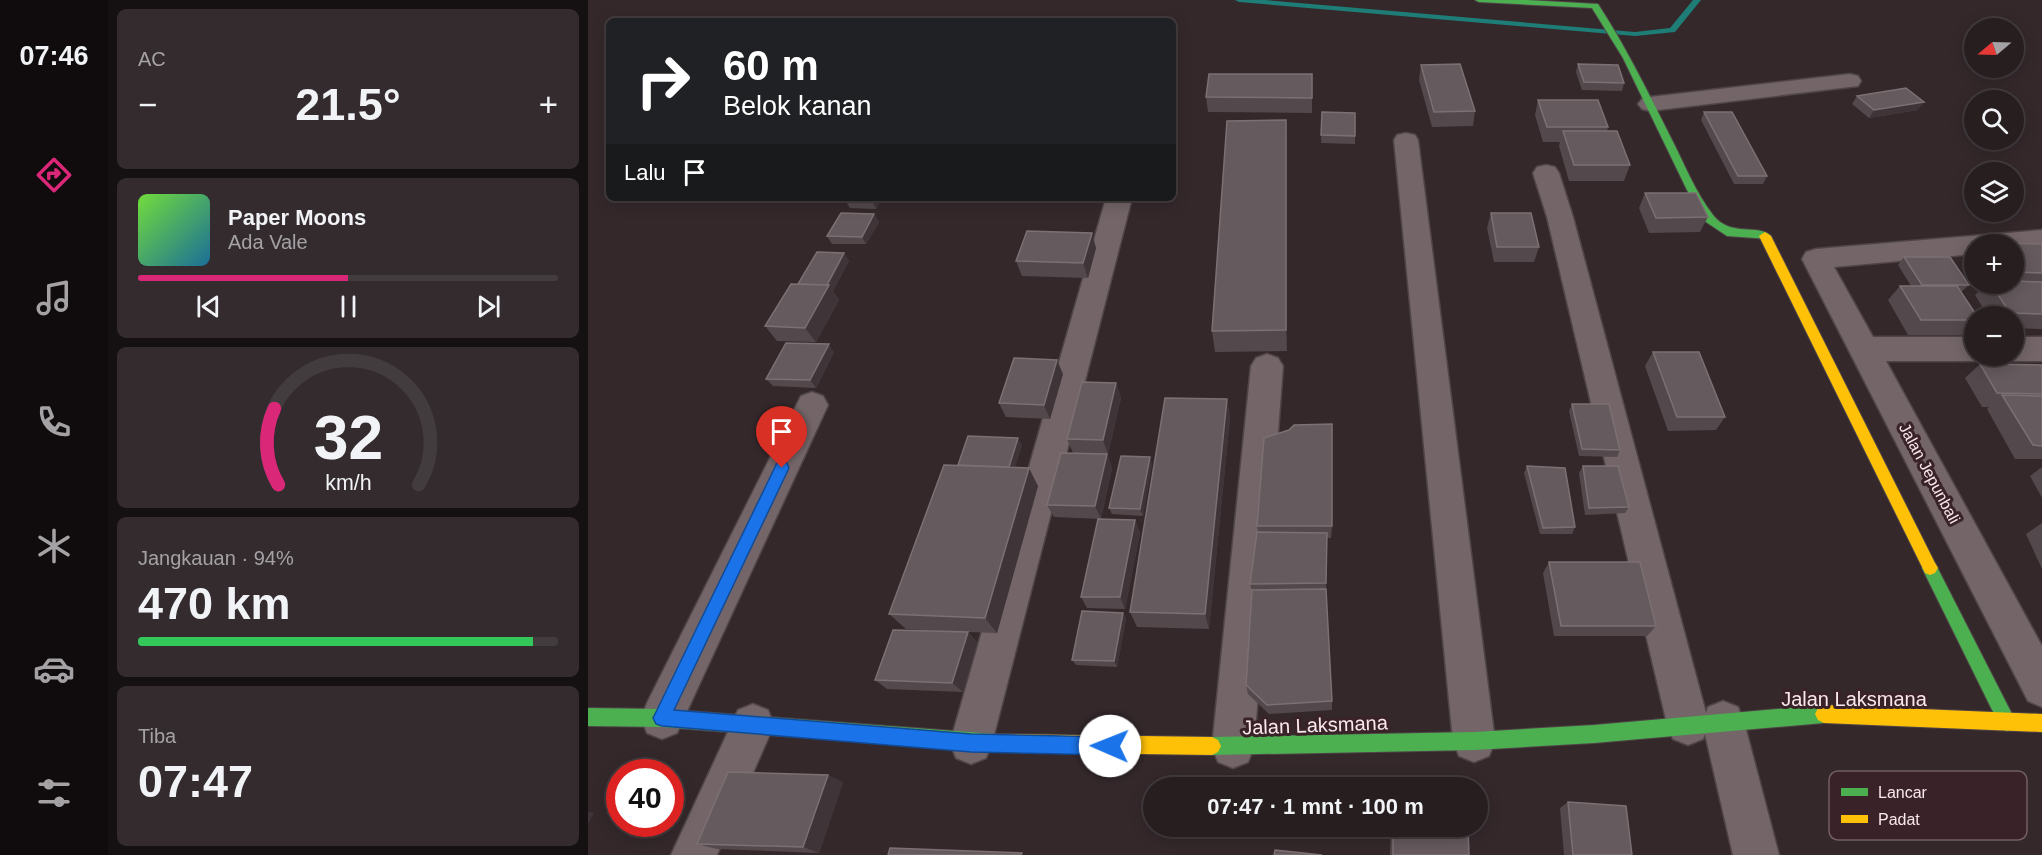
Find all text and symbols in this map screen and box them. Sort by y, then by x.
north arrow [1964,18,2024,78]
map controls [1964,18,2024,366]
text: 07:46 [19,41,89,71]
icon: right [624,42,702,120]
text: 60 m [723,42,819,89]
text: AC [138,48,166,70]
text: 21.5° [295,79,401,130]
text: − [138,86,157,123]
text: + [539,86,558,123]
button: search [1964,90,2024,150]
text: Belok kanan [723,91,872,121]
icon: directions [33,154,75,196]
icon: arrive [678,156,711,189]
text: Lalu [624,160,666,185]
button: layers [1964,162,2024,222]
text: Paper Moons [228,205,366,230]
text: Ada Vale [228,231,308,253]
button: + [1964,234,2024,294]
icon: music [33,277,75,319]
icon: previous [192,290,225,323]
icon: pause [332,290,365,323]
icon: next [472,290,505,323]
button: − [1964,306,2024,366]
icon: phone [33,401,75,443]
text: 32 [313,403,383,472]
pin [756,406,807,468]
icon: arrive [765,415,798,448]
street label: Jalan Jepunbali [1896,420,1963,526]
text: km/h [325,471,371,495]
icon: climate [33,525,75,567]
text: Jangkauan · 94% [138,547,294,569]
text: 470 km [138,578,291,629]
icon: car [33,648,75,690]
street label: Jalan Laksmana [1781,688,1928,710]
street label: Jalan Laksmana [1242,711,1389,739]
position arrow [1078,714,1142,778]
text: Tiba [138,725,176,747]
text: 07:47 [138,756,253,807]
speed limit sign: 40 [606,759,684,837]
legend [1829,771,2027,840]
icon: filters [33,772,75,814]
text: Lancar [1878,784,1928,801]
text: 07:47 · 1 mnt · 100 m [1207,794,1424,819]
text: Padat [1878,811,1920,828]

